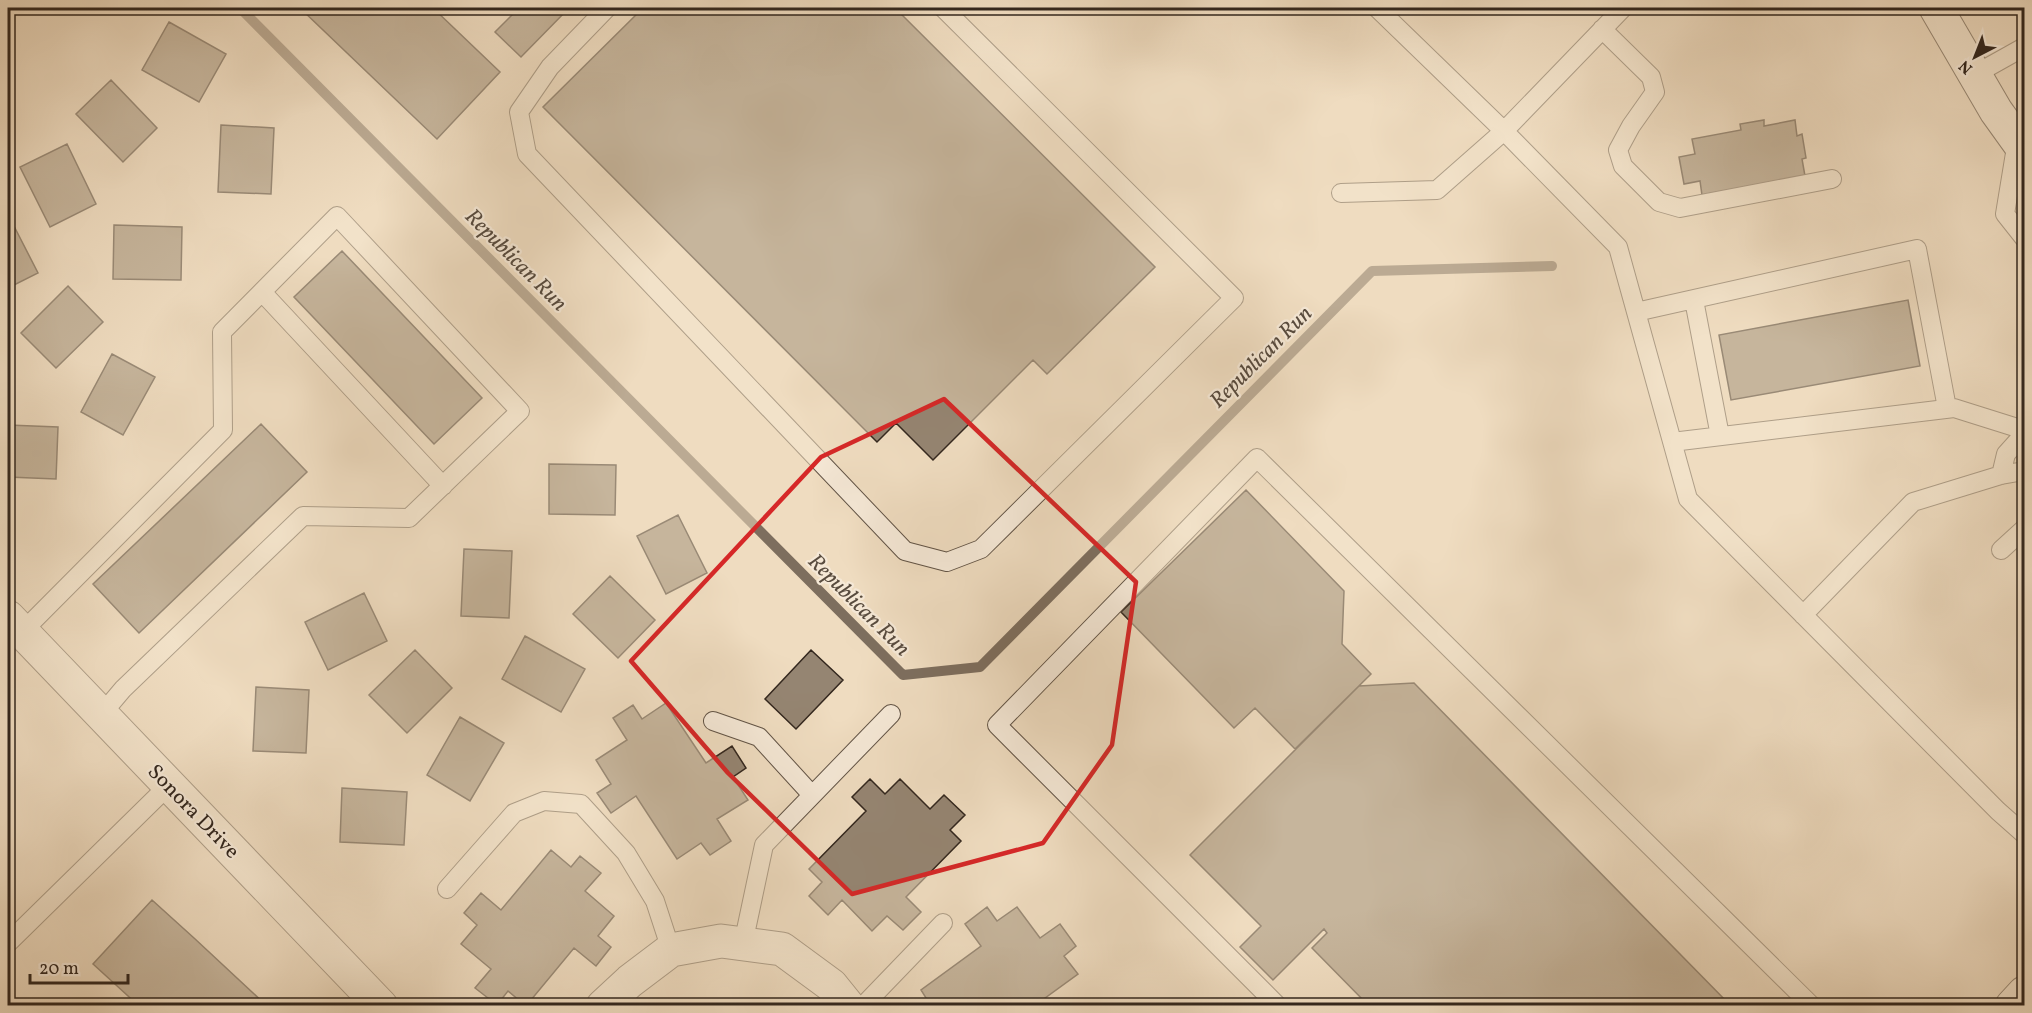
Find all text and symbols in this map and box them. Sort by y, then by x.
north arrow [1945,27,2005,87]
text: N [1954,54,1978,79]
water label: Republican Run [457,203,573,319]
water label: Republican Run [1204,300,1320,416]
water label: Republican Run [800,548,916,664]
street label: Sonora Drive [140,758,245,866]
scale bar [30,947,128,985]
text: 20 m [39,957,79,982]

